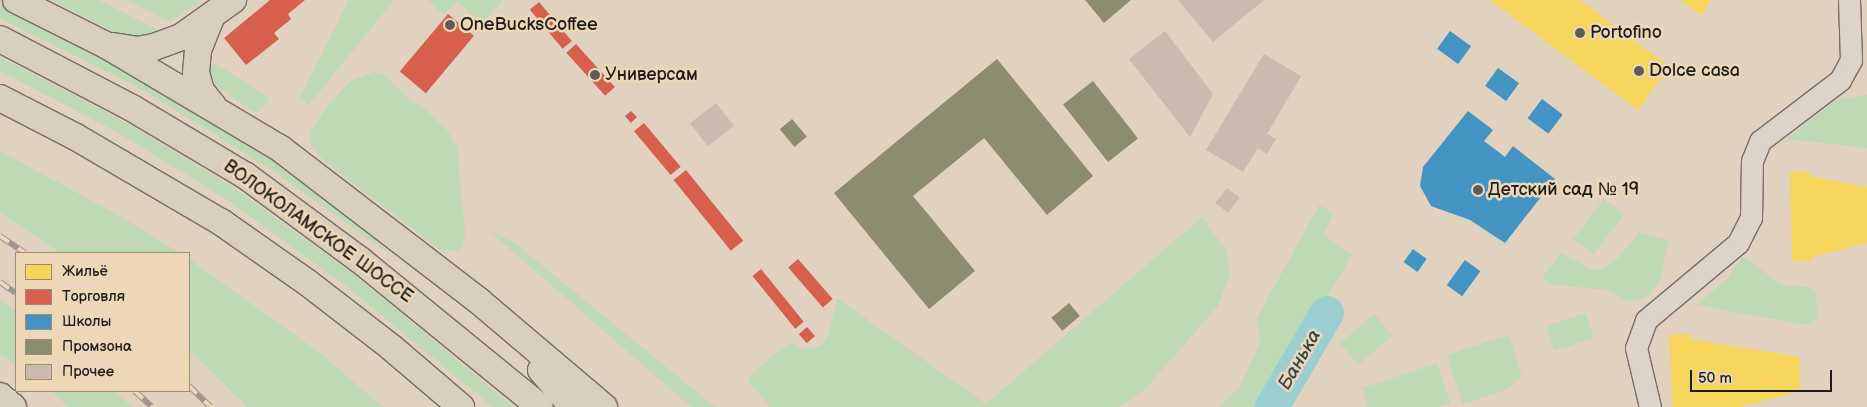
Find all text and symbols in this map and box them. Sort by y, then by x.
place label: OneBucksCoffee [460,14,598,36]
marker: OneBucksCoffee [444,19,456,31]
place label: Portofino [1590,22,1662,44]
marker: Portofino [1574,27,1586,39]
place label: Dolce casa [1649,60,1740,82]
place label: Универсам [605,64,698,86]
marker: Dolce casa [1633,65,1645,77]
marker: Универсам [589,69,601,81]
street label: ВОЛОКОЛАМСКОЕ ШОССЕ [219,156,417,308]
place label: Детский сад № 19 [1488,179,1639,201]
marker: Детский сад № 19 [1472,184,1484,196]
legend [15,252,190,392]
text: Жильё [62,262,108,281]
text: Торговля [62,287,125,306]
text: Школы [62,312,111,331]
water label: Банька [1274,326,1326,394]
text: Промзона [62,337,132,356]
scale bar [1692,360,1834,392]
text: Прочее [62,362,114,381]
text: 50 m [1698,369,1732,388]

